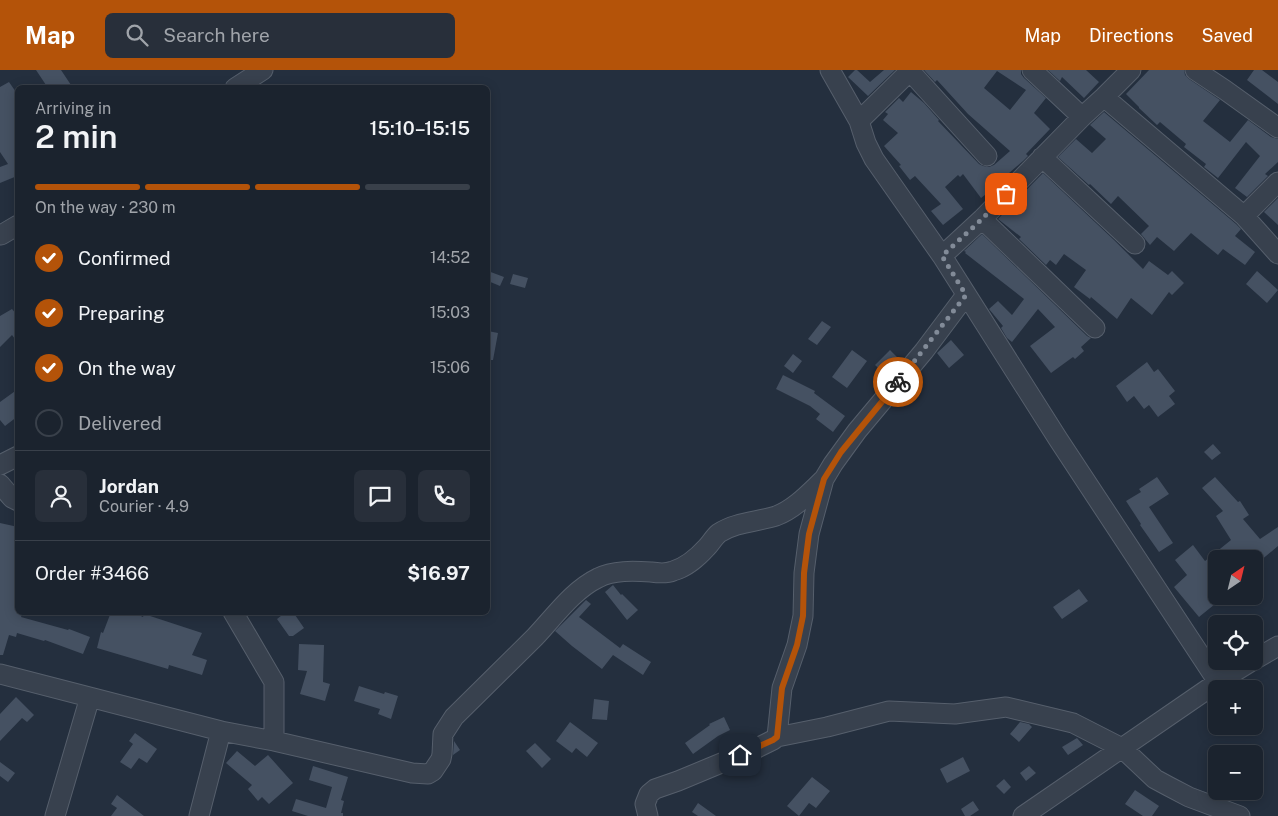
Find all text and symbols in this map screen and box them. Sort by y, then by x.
search box [105,13,455,58]
text: Map [25,21,75,49]
icon: search [123,21,151,49]
text: Search here [163,24,270,46]
text: Map [1024,25,1061,46]
text: Directions [1089,25,1174,46]
text: Saved [1202,25,1253,46]
text: Arriving in [35,99,111,118]
text: 15:10–15:15 [370,117,470,139]
text: 2 min [35,118,118,155]
pin [985,173,1027,215]
icon: bag [992,180,1020,208]
text: On the way · 230 m [35,198,176,217]
icon: check [35,244,63,272]
text: Confirmed [78,247,171,269]
text: 14:52 [430,248,470,267]
icon: check [35,299,63,327]
text: Preparing [78,302,165,324]
text: 15:03 [430,303,470,322]
icon: check [35,354,63,382]
text: On the way [78,357,176,379]
courier [873,357,923,407]
text: 15:06 [430,358,470,377]
icon: bike [884,368,912,396]
text: Delivered [78,412,162,434]
button: person [35,470,87,522]
button: chat [354,470,406,522]
button: phone [418,470,470,522]
text: Jordan [99,475,159,497]
text: Courier · 4.9 [99,497,189,516]
north arrow [1208,550,1262,605]
map controls [1208,550,1263,800]
text: Order #3466 [35,562,149,584]
text: $16.97 [407,562,470,584]
button: locate [1208,615,1263,670]
button: + [1208,680,1263,735]
pin [719,734,761,776]
icon: home [726,741,754,769]
button: − [1208,745,1263,800]

